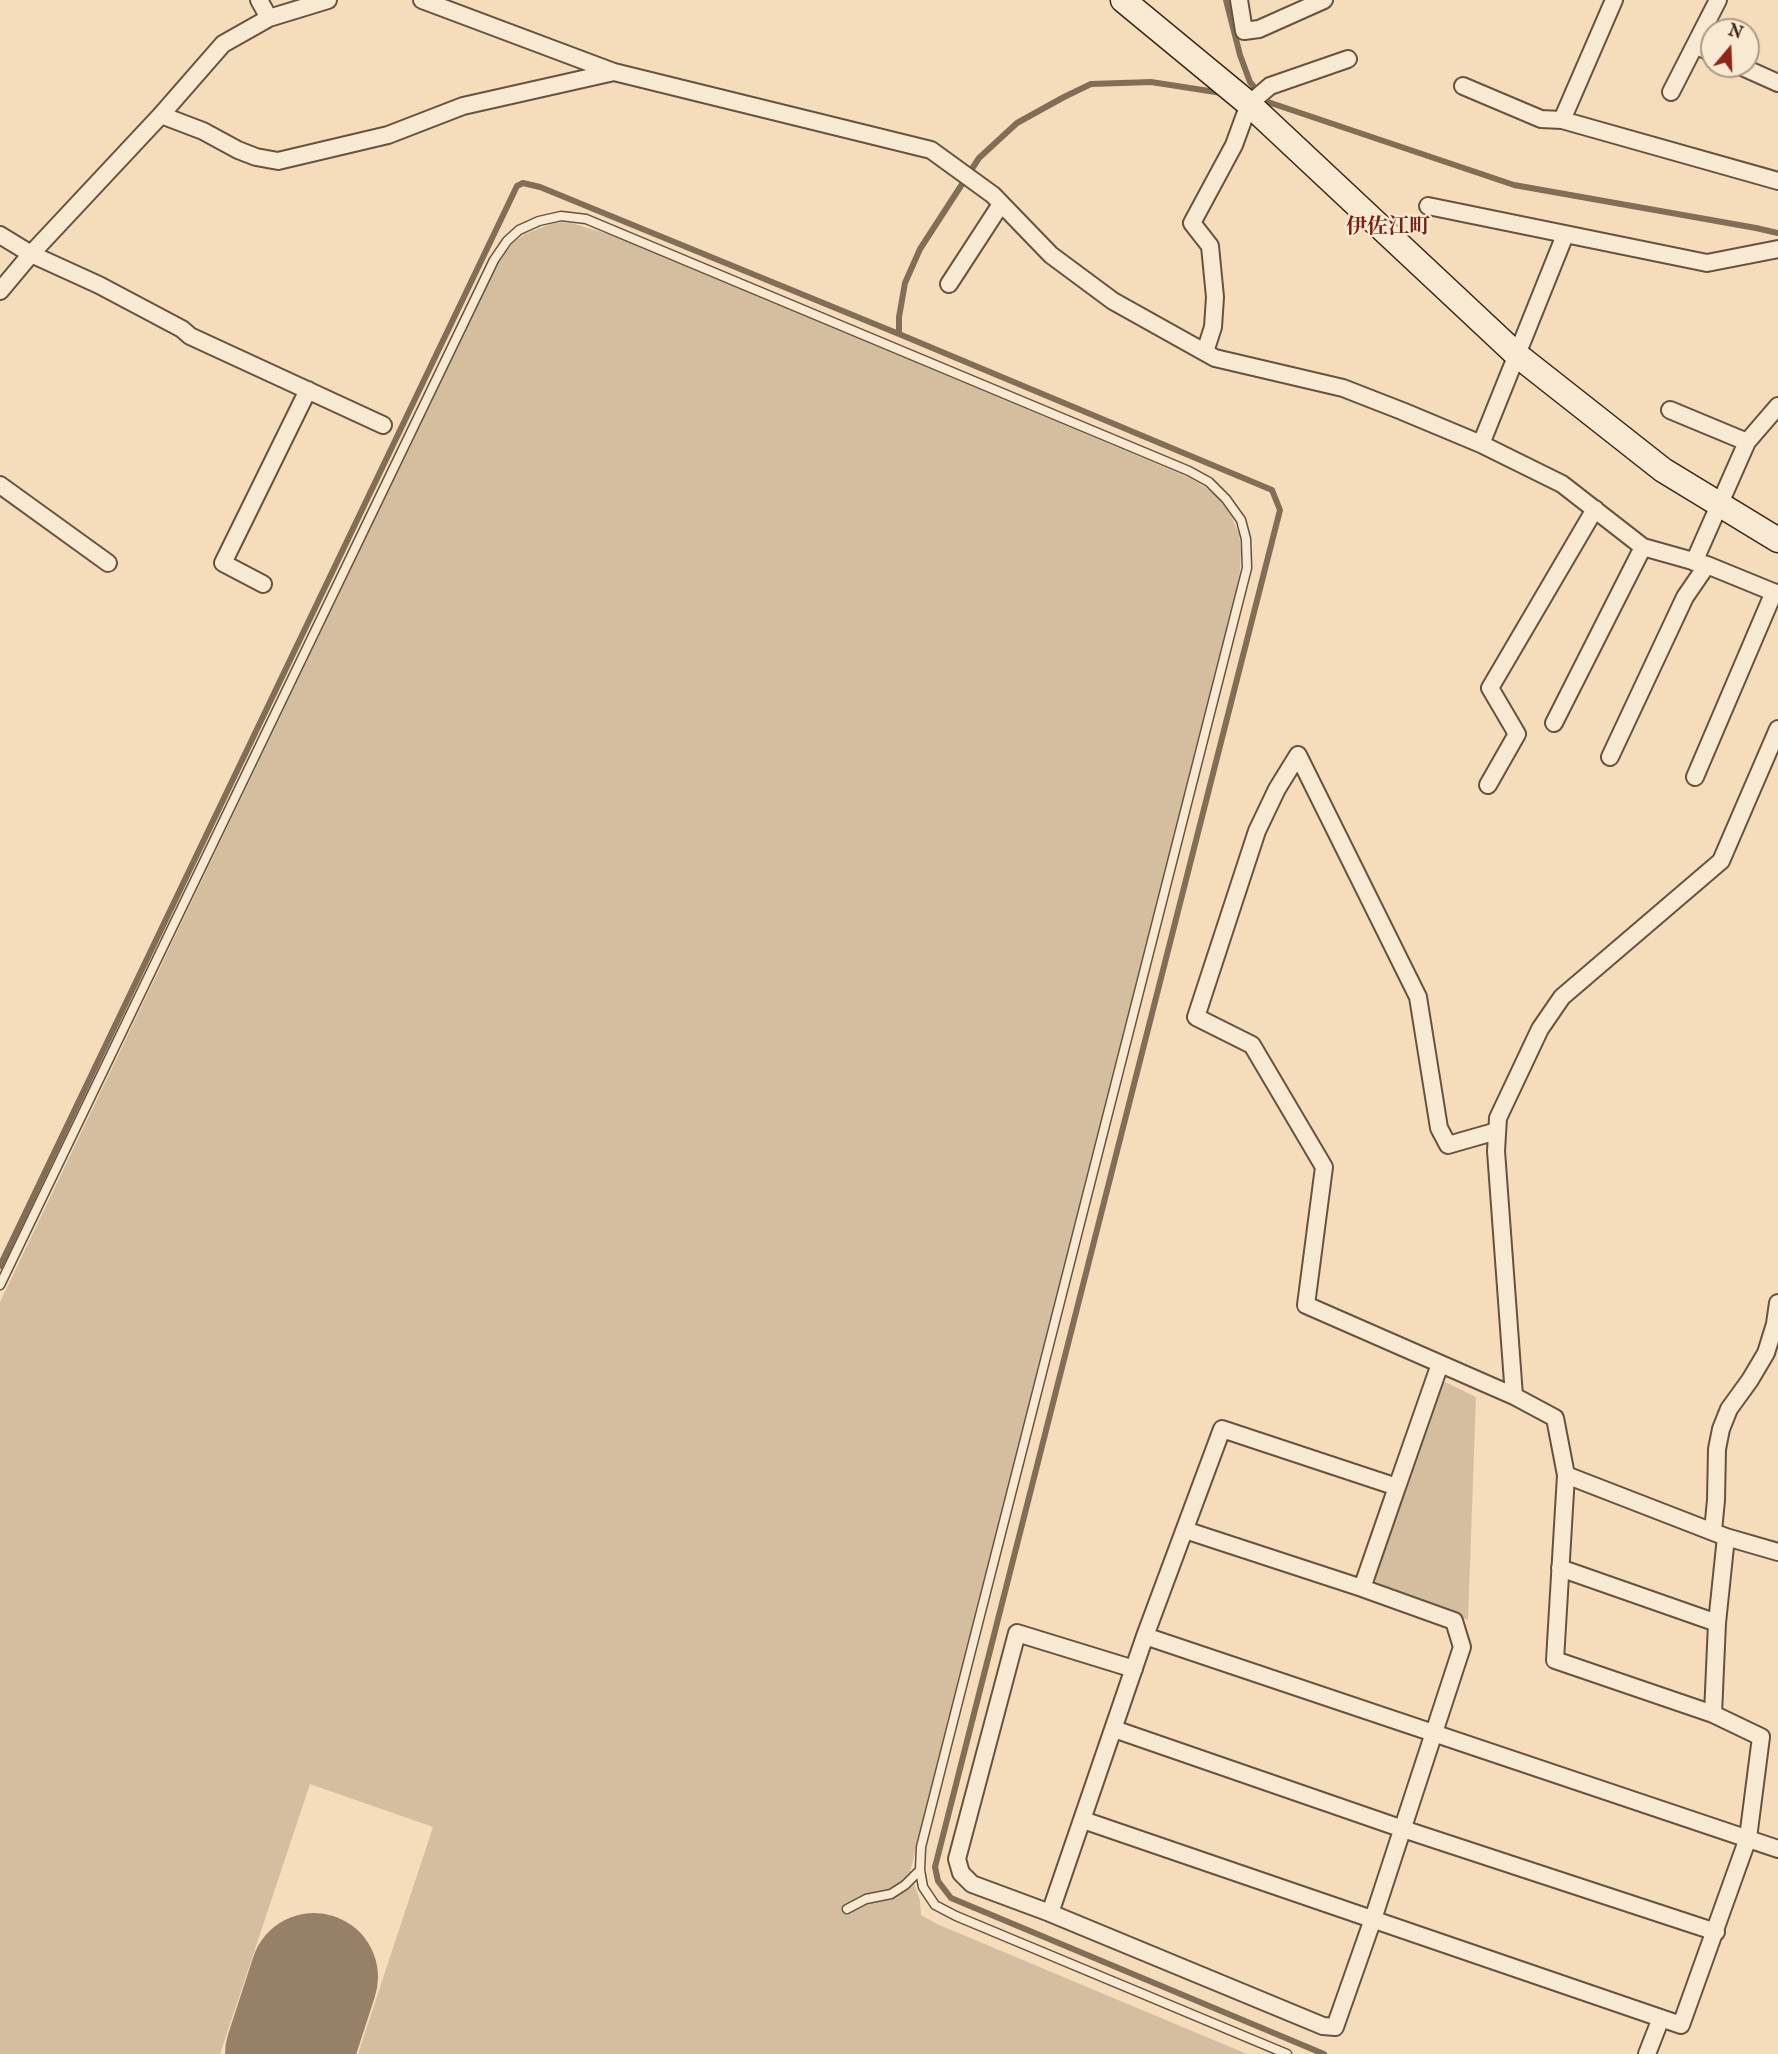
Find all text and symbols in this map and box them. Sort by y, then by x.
north arrow [1700,18,1760,78]
text: N [1725,21,1745,45]
district label: 伊佐江町 [1346,216,1430,242]

